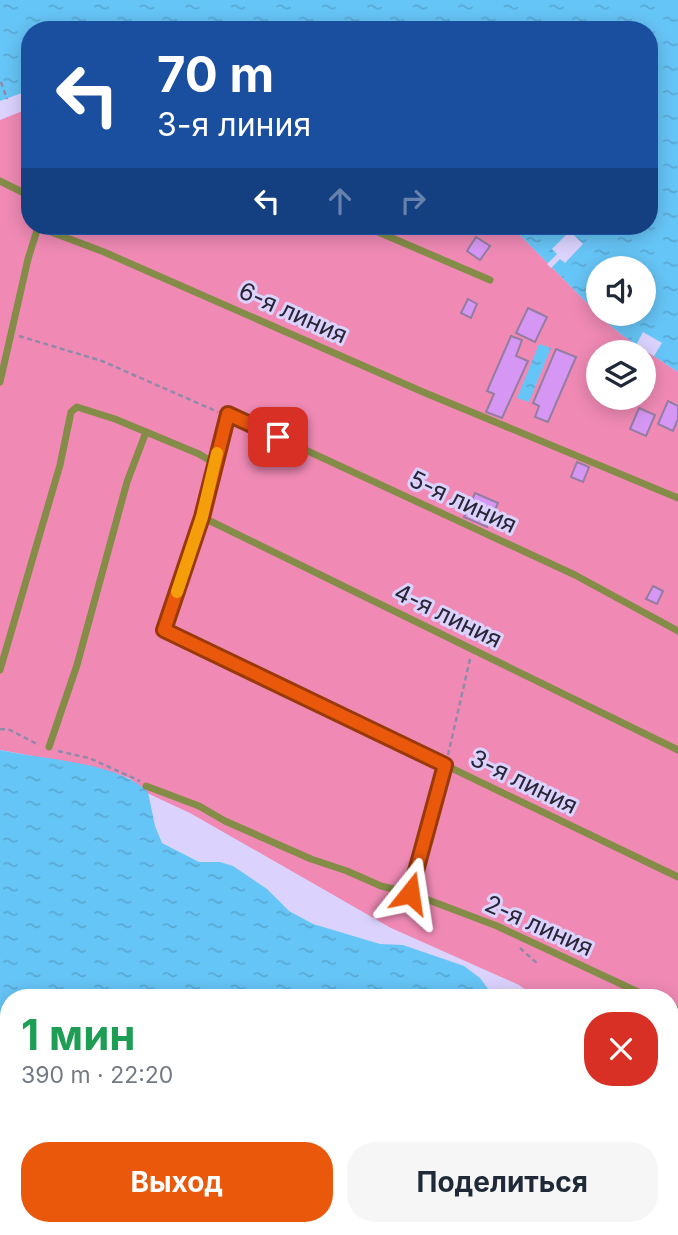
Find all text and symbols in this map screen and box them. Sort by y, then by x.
text: 70 m [157,45,274,104]
icon: left [42,49,133,140]
text: 3-я линия [157,105,311,144]
icon: left [248,182,286,220]
icon: ahead [321,182,359,220]
icon: right [394,182,432,220]
map controls [586,256,656,410]
button: sound [586,256,656,326]
street label: 6-я линия [234,276,352,349]
button: layers [586,340,656,410]
pin [248,407,308,467]
icon: arrive [259,418,297,456]
street label: 5-я линия [405,464,522,539]
street label: 4-я линия [390,577,507,654]
street label: 3-я линия [466,743,583,820]
position arrow [373,856,447,930]
street label: 2-я линия [481,889,598,962]
text: 1 мин [21,1009,135,1060]
button: close [584,1012,658,1086]
text: 390 m · 22:20 [21,1061,173,1089]
button: Выход [21,1142,333,1222]
button: Поделиться [347,1142,658,1222]

